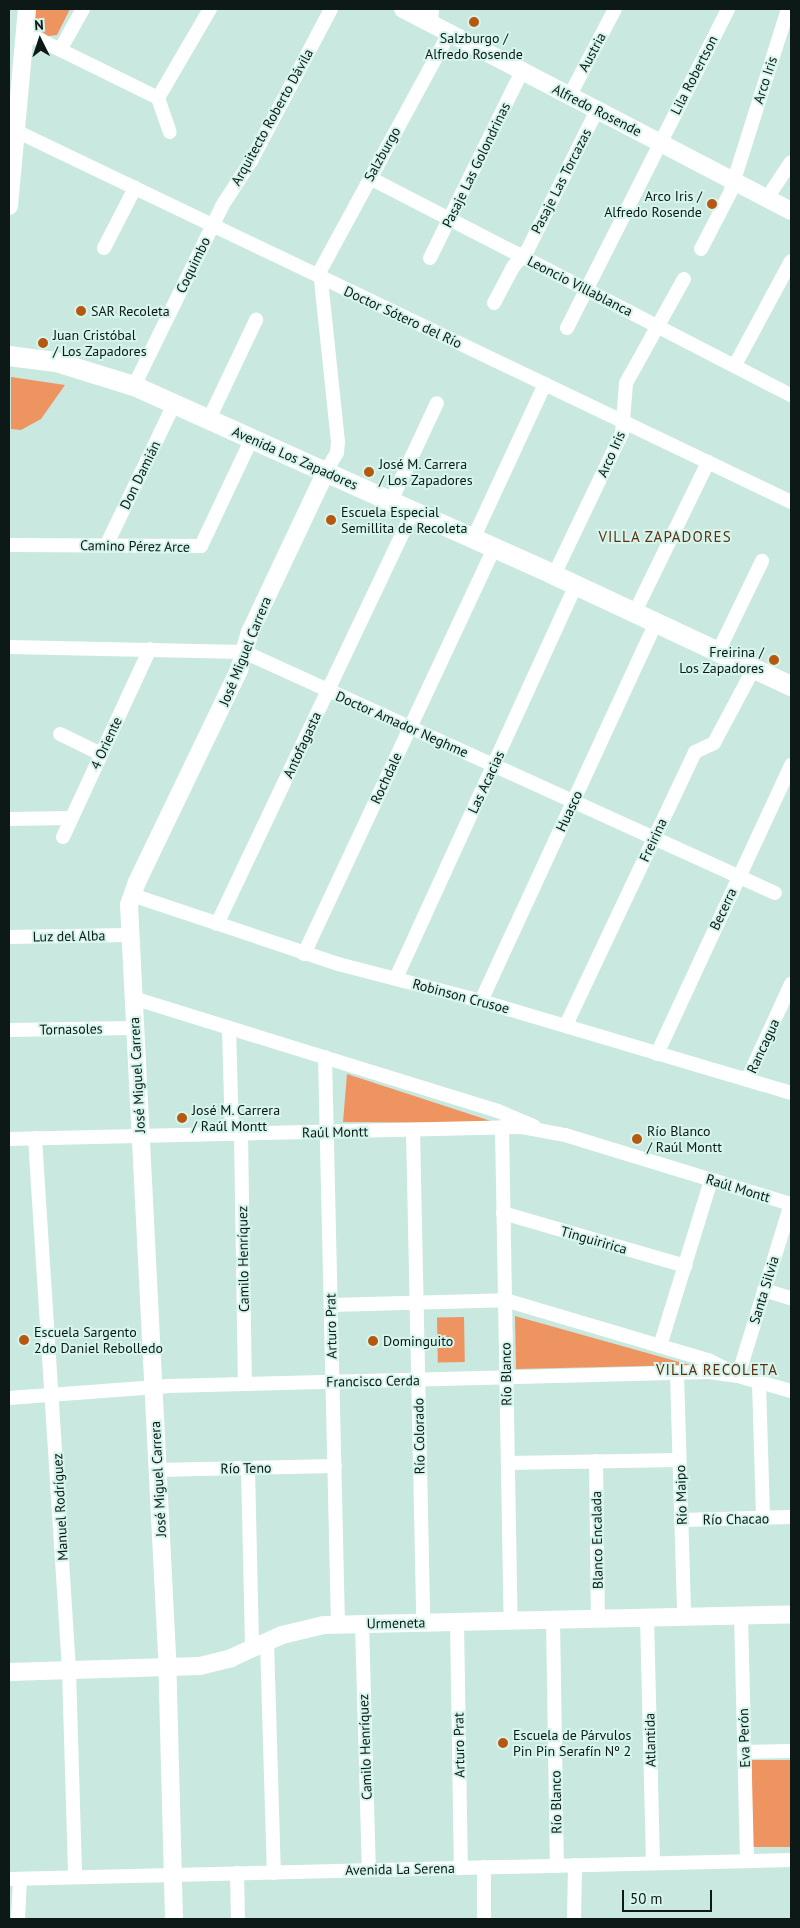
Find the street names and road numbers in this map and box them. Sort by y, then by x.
street label: Austria [575,30,609,74]
street label: Lila Robertson [667,33,721,117]
street label: Arquitecto Roberto Dávila [227,46,317,188]
street label: Arco Iris [749,54,781,106]
street label: Alfredo Rosende [550,80,644,140]
street label: Pasaje Las Golondrinas [438,100,514,230]
street label: Salzburgo [360,124,404,184]
street label: Pasaje Las Torcazas [527,126,595,236]
street label: Coquimbo [172,234,214,296]
street label: Leoncio Villablanca [524,252,636,320]
street label: Doctor Sótero del Río [341,282,465,352]
street label: Avenida Los Zapadores [229,423,361,493]
street label: Arco Iris [593,428,629,480]
street label: Don Damián [116,438,164,512]
street label: Camino Pérez Arce [79,537,191,555]
street label: José Miguel Carrera [215,594,275,708]
street label: Doctor Amador Neghme [333,687,471,761]
street label: Antofagasta [279,709,325,781]
street label: 4 Oriente [87,714,125,772]
street label: Las Acacias [464,748,508,816]
street label: Rochdale [367,750,405,806]
street label: Huasco [552,788,586,834]
street label: Freirina [636,816,670,864]
street label: Becerra [706,885,740,933]
street label: Luz del Alba [32,927,106,945]
street label: Robinson Crusoe [411,975,511,1017]
street label: Rancagua [743,1016,783,1076]
street label: José Miguel Carrera [126,1017,148,1133]
street label: Tornasoles [39,1020,103,1038]
street label: Raúl Montt [302,1123,368,1141]
street label: Raúl Montt [704,1170,772,1206]
street label: Camilo Henríquez [234,1206,252,1312]
street label: Tinguiririca [559,1223,629,1257]
street label: Santa Silvia [746,1254,782,1326]
street label: Arturo Prat [322,1293,340,1359]
street label: Río Blanco [497,1342,515,1406]
street label: Francisco Cerda [326,1372,420,1390]
street label: Río Colorado [410,1398,428,1474]
street label: José Miguel Carrera [147,1421,169,1537]
street label: Manuel Rodríguez [49,1453,71,1561]
street label: Río Teno [220,1459,272,1477]
street label: Río Maipo [672,1465,690,1525]
street label: Blanco Encalada [588,1491,606,1589]
street label: Río Chacao [703,1510,769,1528]
street label: Urmeneta [366,1614,426,1632]
street label: Camilo Henríquez [355,1694,375,1800]
street label: Eva Perón [735,1708,753,1768]
street label: Arturo Prat [450,1712,468,1778]
street label: Atlantida [641,1713,659,1767]
street label: Río Blanco [547,1770,565,1834]
street label: Avenida La Serena [345,1860,455,1878]

